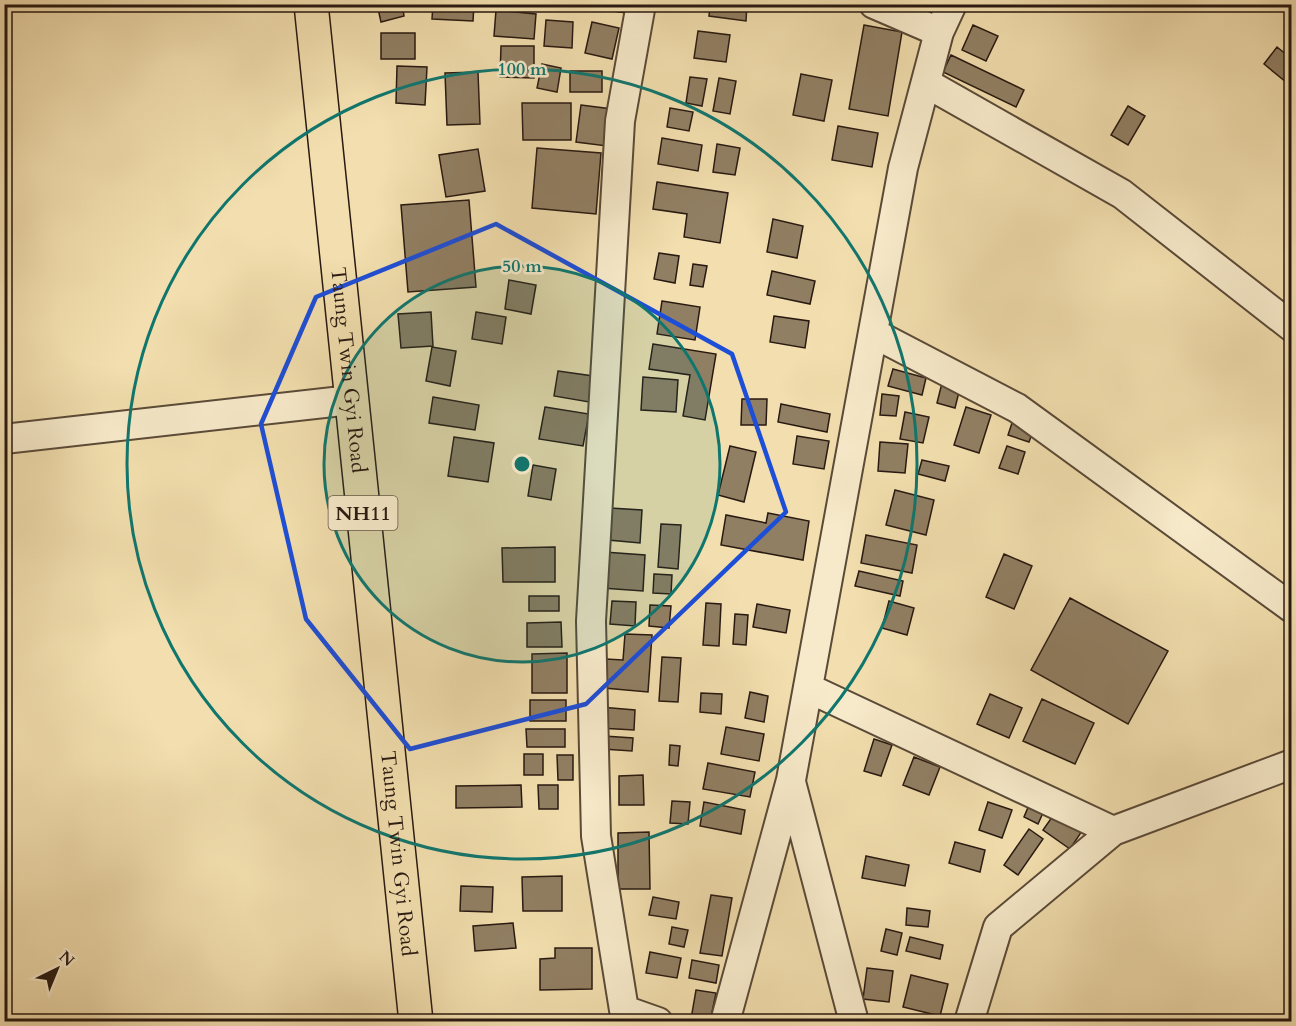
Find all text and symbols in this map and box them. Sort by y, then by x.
text: 100 m [497,57,547,82]
text: 50 m [502,254,542,279]
street label: Taung Twin Gyi Road [324,266,374,474]
centre of rings [512,454,532,474]
road number: NH11 [328,496,398,530]
street label: Taung Twin Gyi Road [374,749,424,958]
north arrow [27,939,87,999]
text: N [54,946,79,972]

